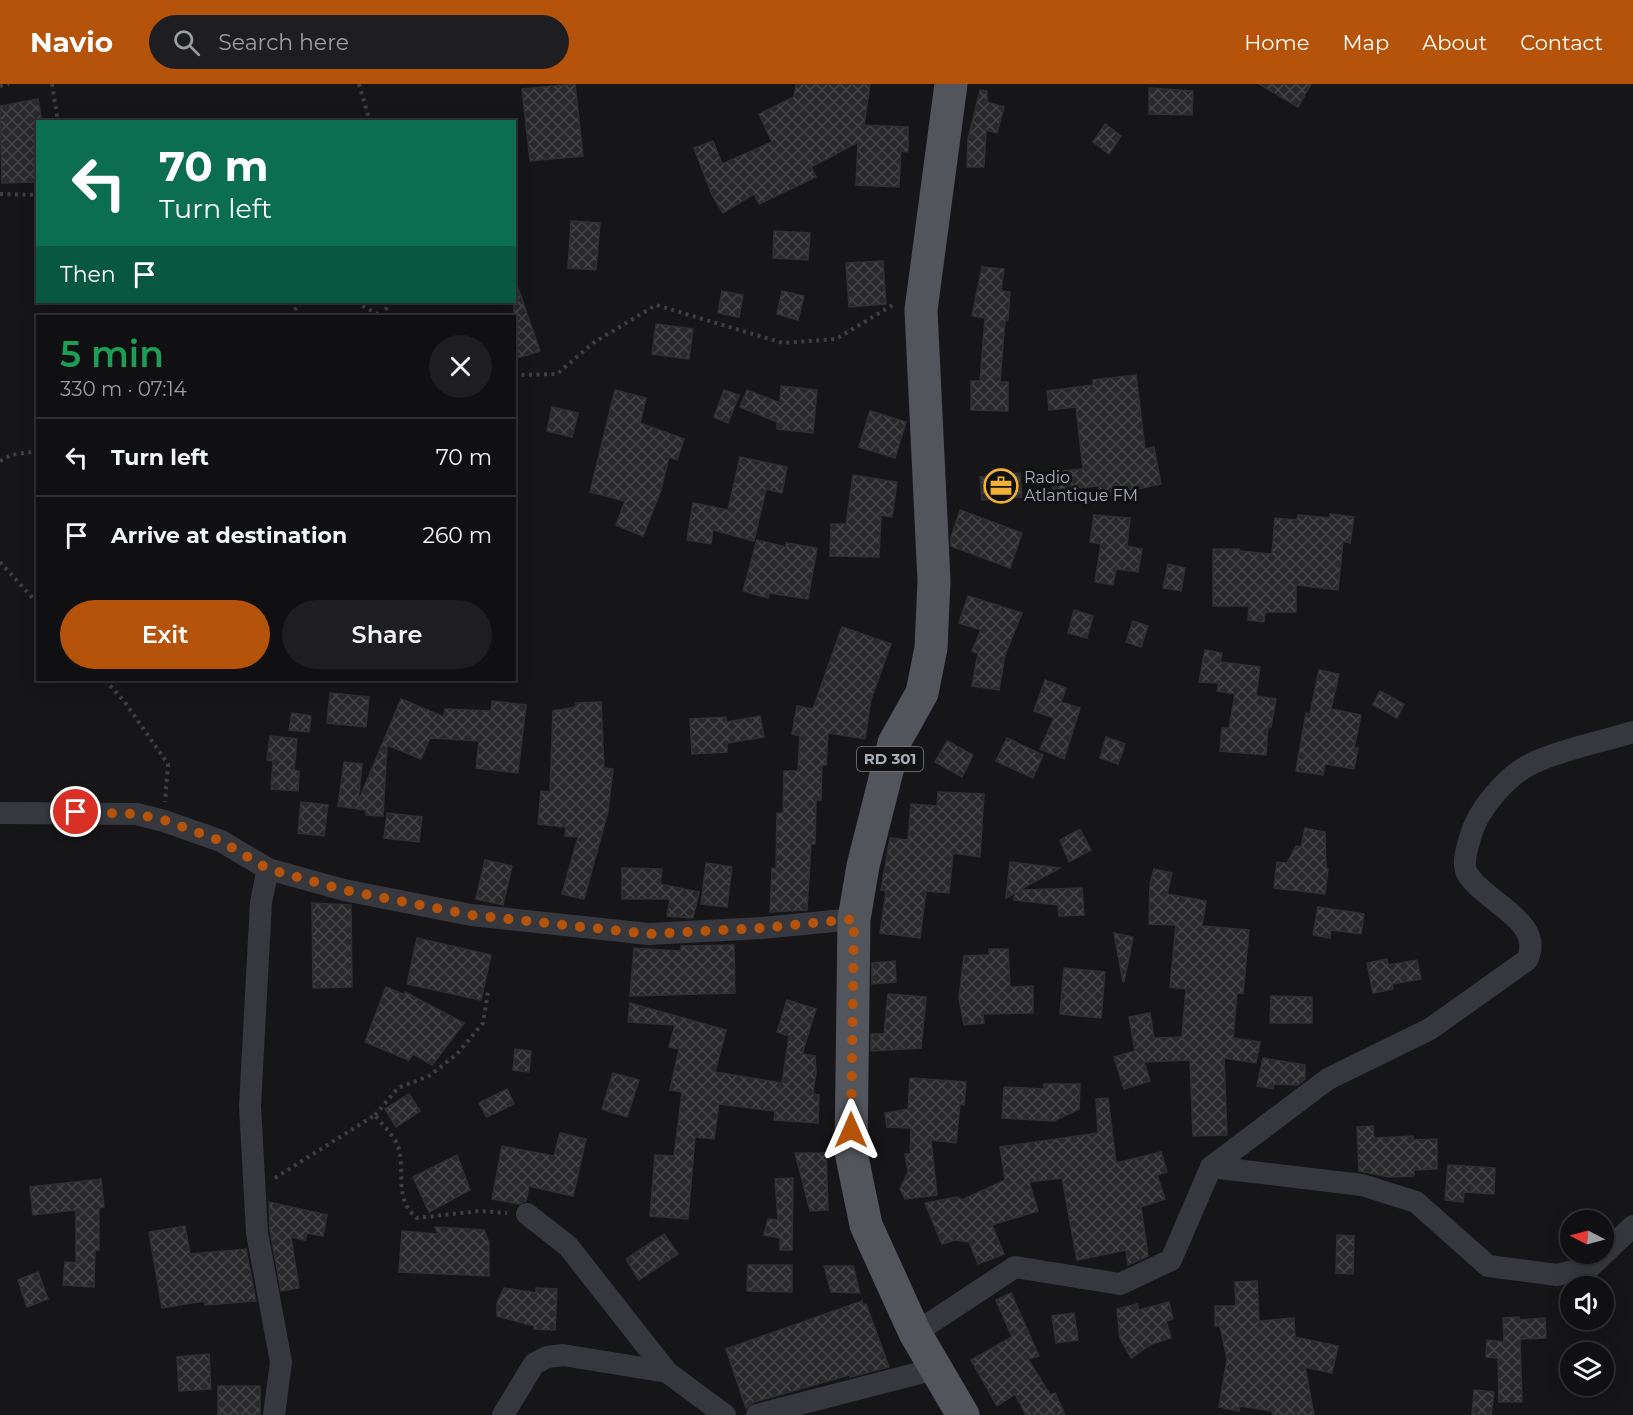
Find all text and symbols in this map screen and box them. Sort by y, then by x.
search box [149,15,569,69]
text: Navio [30,25,113,59]
icon: search [170,26,203,59]
text: Search here [218,29,349,56]
text: Home [1244,30,1309,55]
text: Map [1342,30,1389,55]
text: About [1422,30,1487,55]
text: Contact [1520,30,1603,55]
text: 70 m [159,140,269,192]
icon: left [60,144,138,222]
text: Turn left [159,192,272,225]
icon: arrive [128,258,161,291]
text: Then [60,261,116,288]
text: 5 min [60,332,164,376]
button: close [429,335,492,398]
text: 330 m · 07:14 [60,377,187,401]
icon: left [60,441,93,474]
text: Turn left [111,444,209,471]
text: 70 m [436,444,492,471]
office icon: Radio Atlantique FM [983,468,1019,504]
place label: Radio Atlantique FM [1024,468,1138,505]
icon: arrive [60,519,93,552]
text: Arrive at destination [111,522,347,549]
text: 260 m [422,522,492,549]
button: Exit [60,600,270,669]
button: Share [282,600,492,669]
road number: RD 301 [857,747,923,771]
pin [50,786,101,837]
icon: arrive [59,795,92,828]
position arrow [819,1098,883,1162]
north arrow [1560,1210,1614,1264]
map controls [1560,1210,1614,1396]
button: sound [1560,1276,1614,1330]
button: layers [1560,1342,1614,1396]

